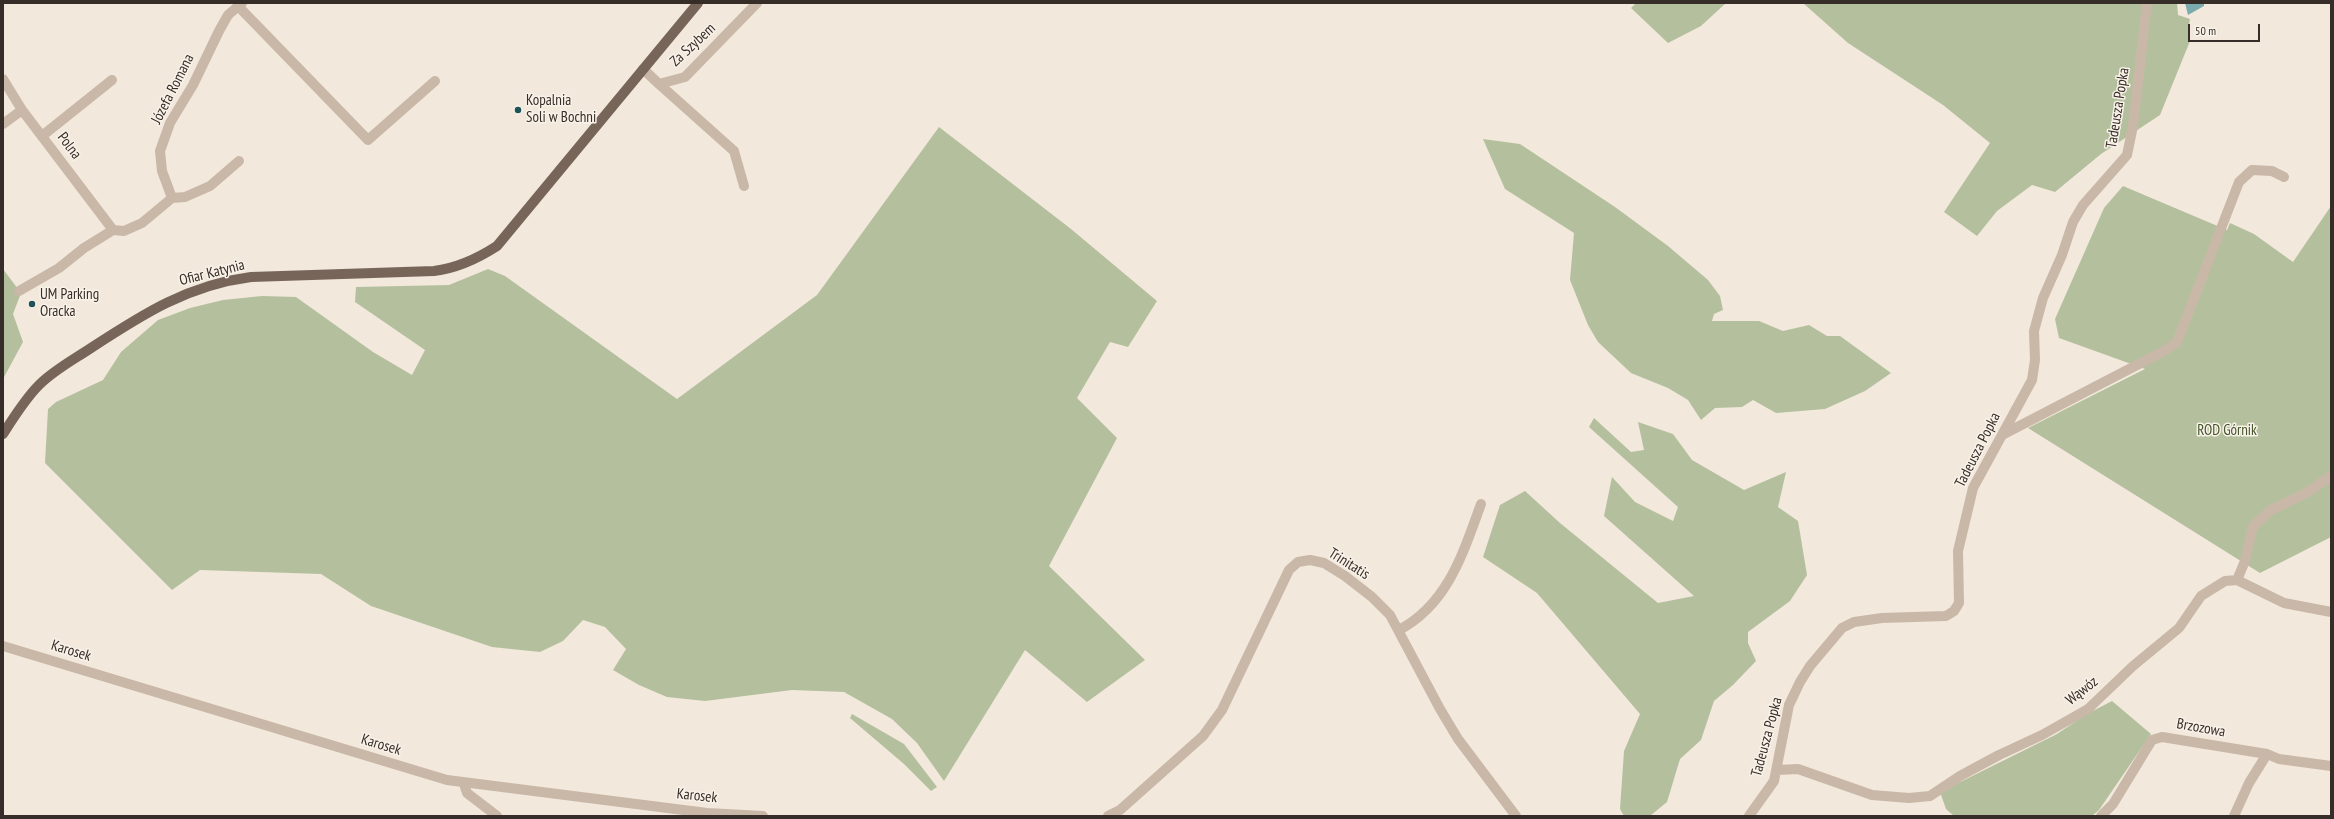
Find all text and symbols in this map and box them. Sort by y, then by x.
scale bar [2190,16,2262,42]
street label: Za Szybem [667,20,719,70]
text: 50 m [2195,23,2216,38]
street label: Józefa Romana [148,51,198,127]
street label: Tadeusza Popka [2103,66,2133,150]
place label: Kopalnia Soli w Bochni [526,92,596,127]
marker: Kopalnia Soli w Bochni [513,105,523,115]
street label: Polna [53,129,85,163]
street label: Ofiar Katynia [177,256,247,290]
place label: UM Parking Oracka [40,286,99,321]
marker: UM Parking Oracka [27,299,37,309]
street label: Tadeusza Popka [1951,410,2005,490]
park label: ROD Górnik [2197,422,2257,440]
street label: Trinitatis [1325,544,1373,584]
street label: Karosek [49,636,93,666]
street label: Wąwóz [2062,673,2102,709]
street label: Tadeusza Popka [1748,695,1786,779]
street label: Brzozowa [2175,715,2227,741]
street label: Karosek [359,730,403,760]
street label: Karosek [676,785,718,807]

